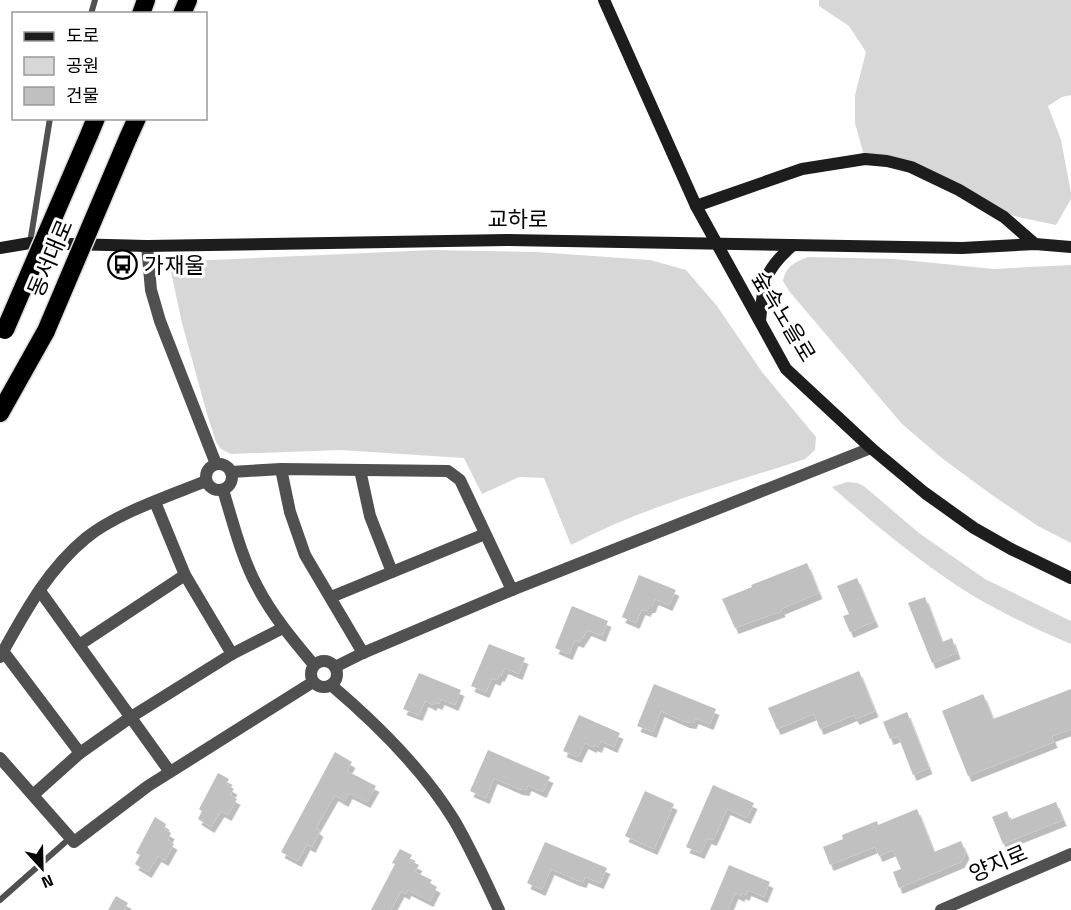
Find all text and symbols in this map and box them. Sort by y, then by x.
legend [12,12,207,120]
text: 도로 [66,22,99,49]
text: 공원 [66,52,99,79]
text: 건물 [66,82,99,109]
street label: 교하로 [488,202,548,236]
street label: 동서대로 [19,214,81,302]
place label: 가재울 [144,248,205,282]
bus stop icon: 가재울 [107,249,139,281]
street label: 숲속노을로 [743,264,825,368]
street label: 양지로 [963,835,1033,891]
north arrow [12,838,72,898]
text: N [38,869,57,895]

